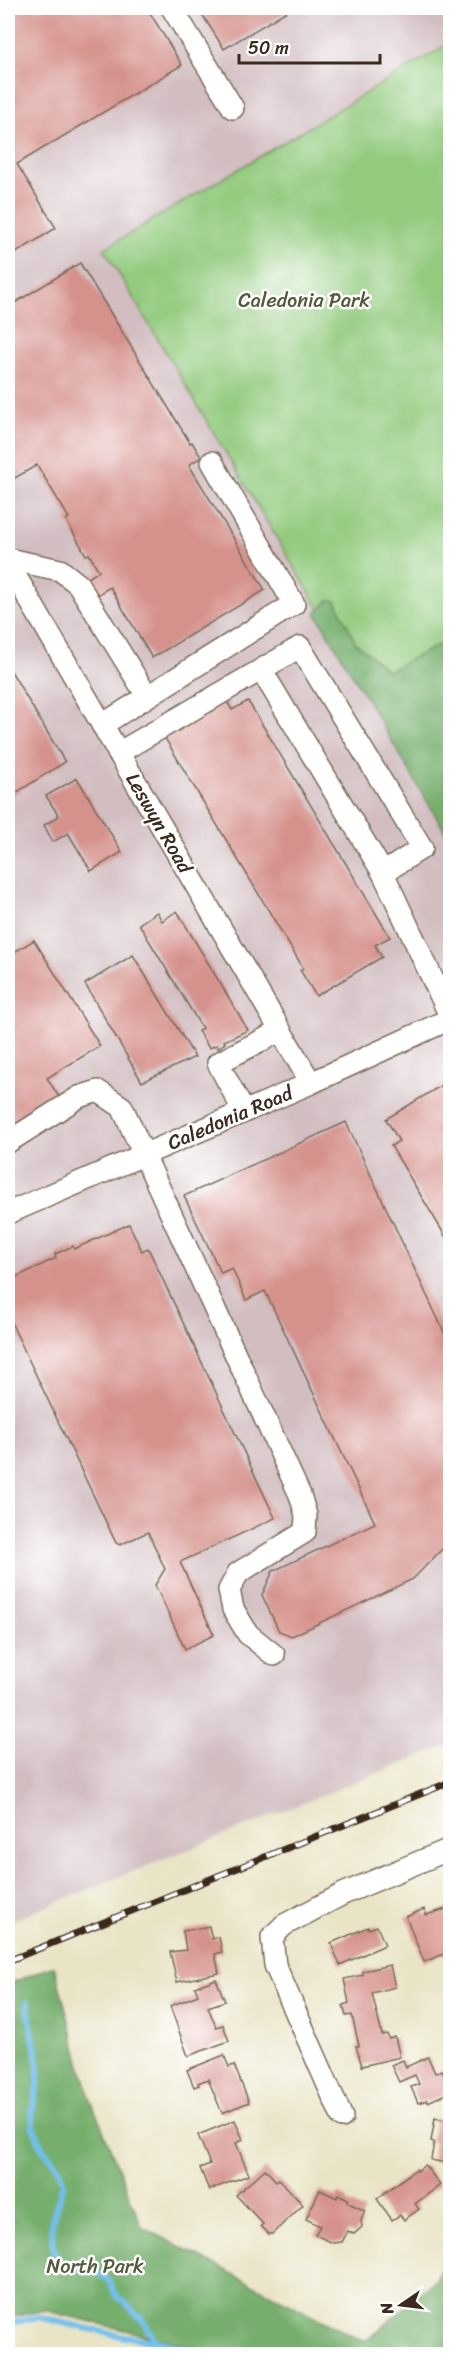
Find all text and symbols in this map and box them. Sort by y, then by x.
scale bar [239,27,380,65]
text: 50 m [248,32,289,64]
park label: Caledonia Park [238,283,370,318]
street label: Leswyn Road [116,766,203,881]
street label: Caledonia Road [162,1075,299,1160]
park label: North Park [46,2249,144,2284]
north arrow [371,2275,431,2335]
text: N [371,2299,403,2318]

